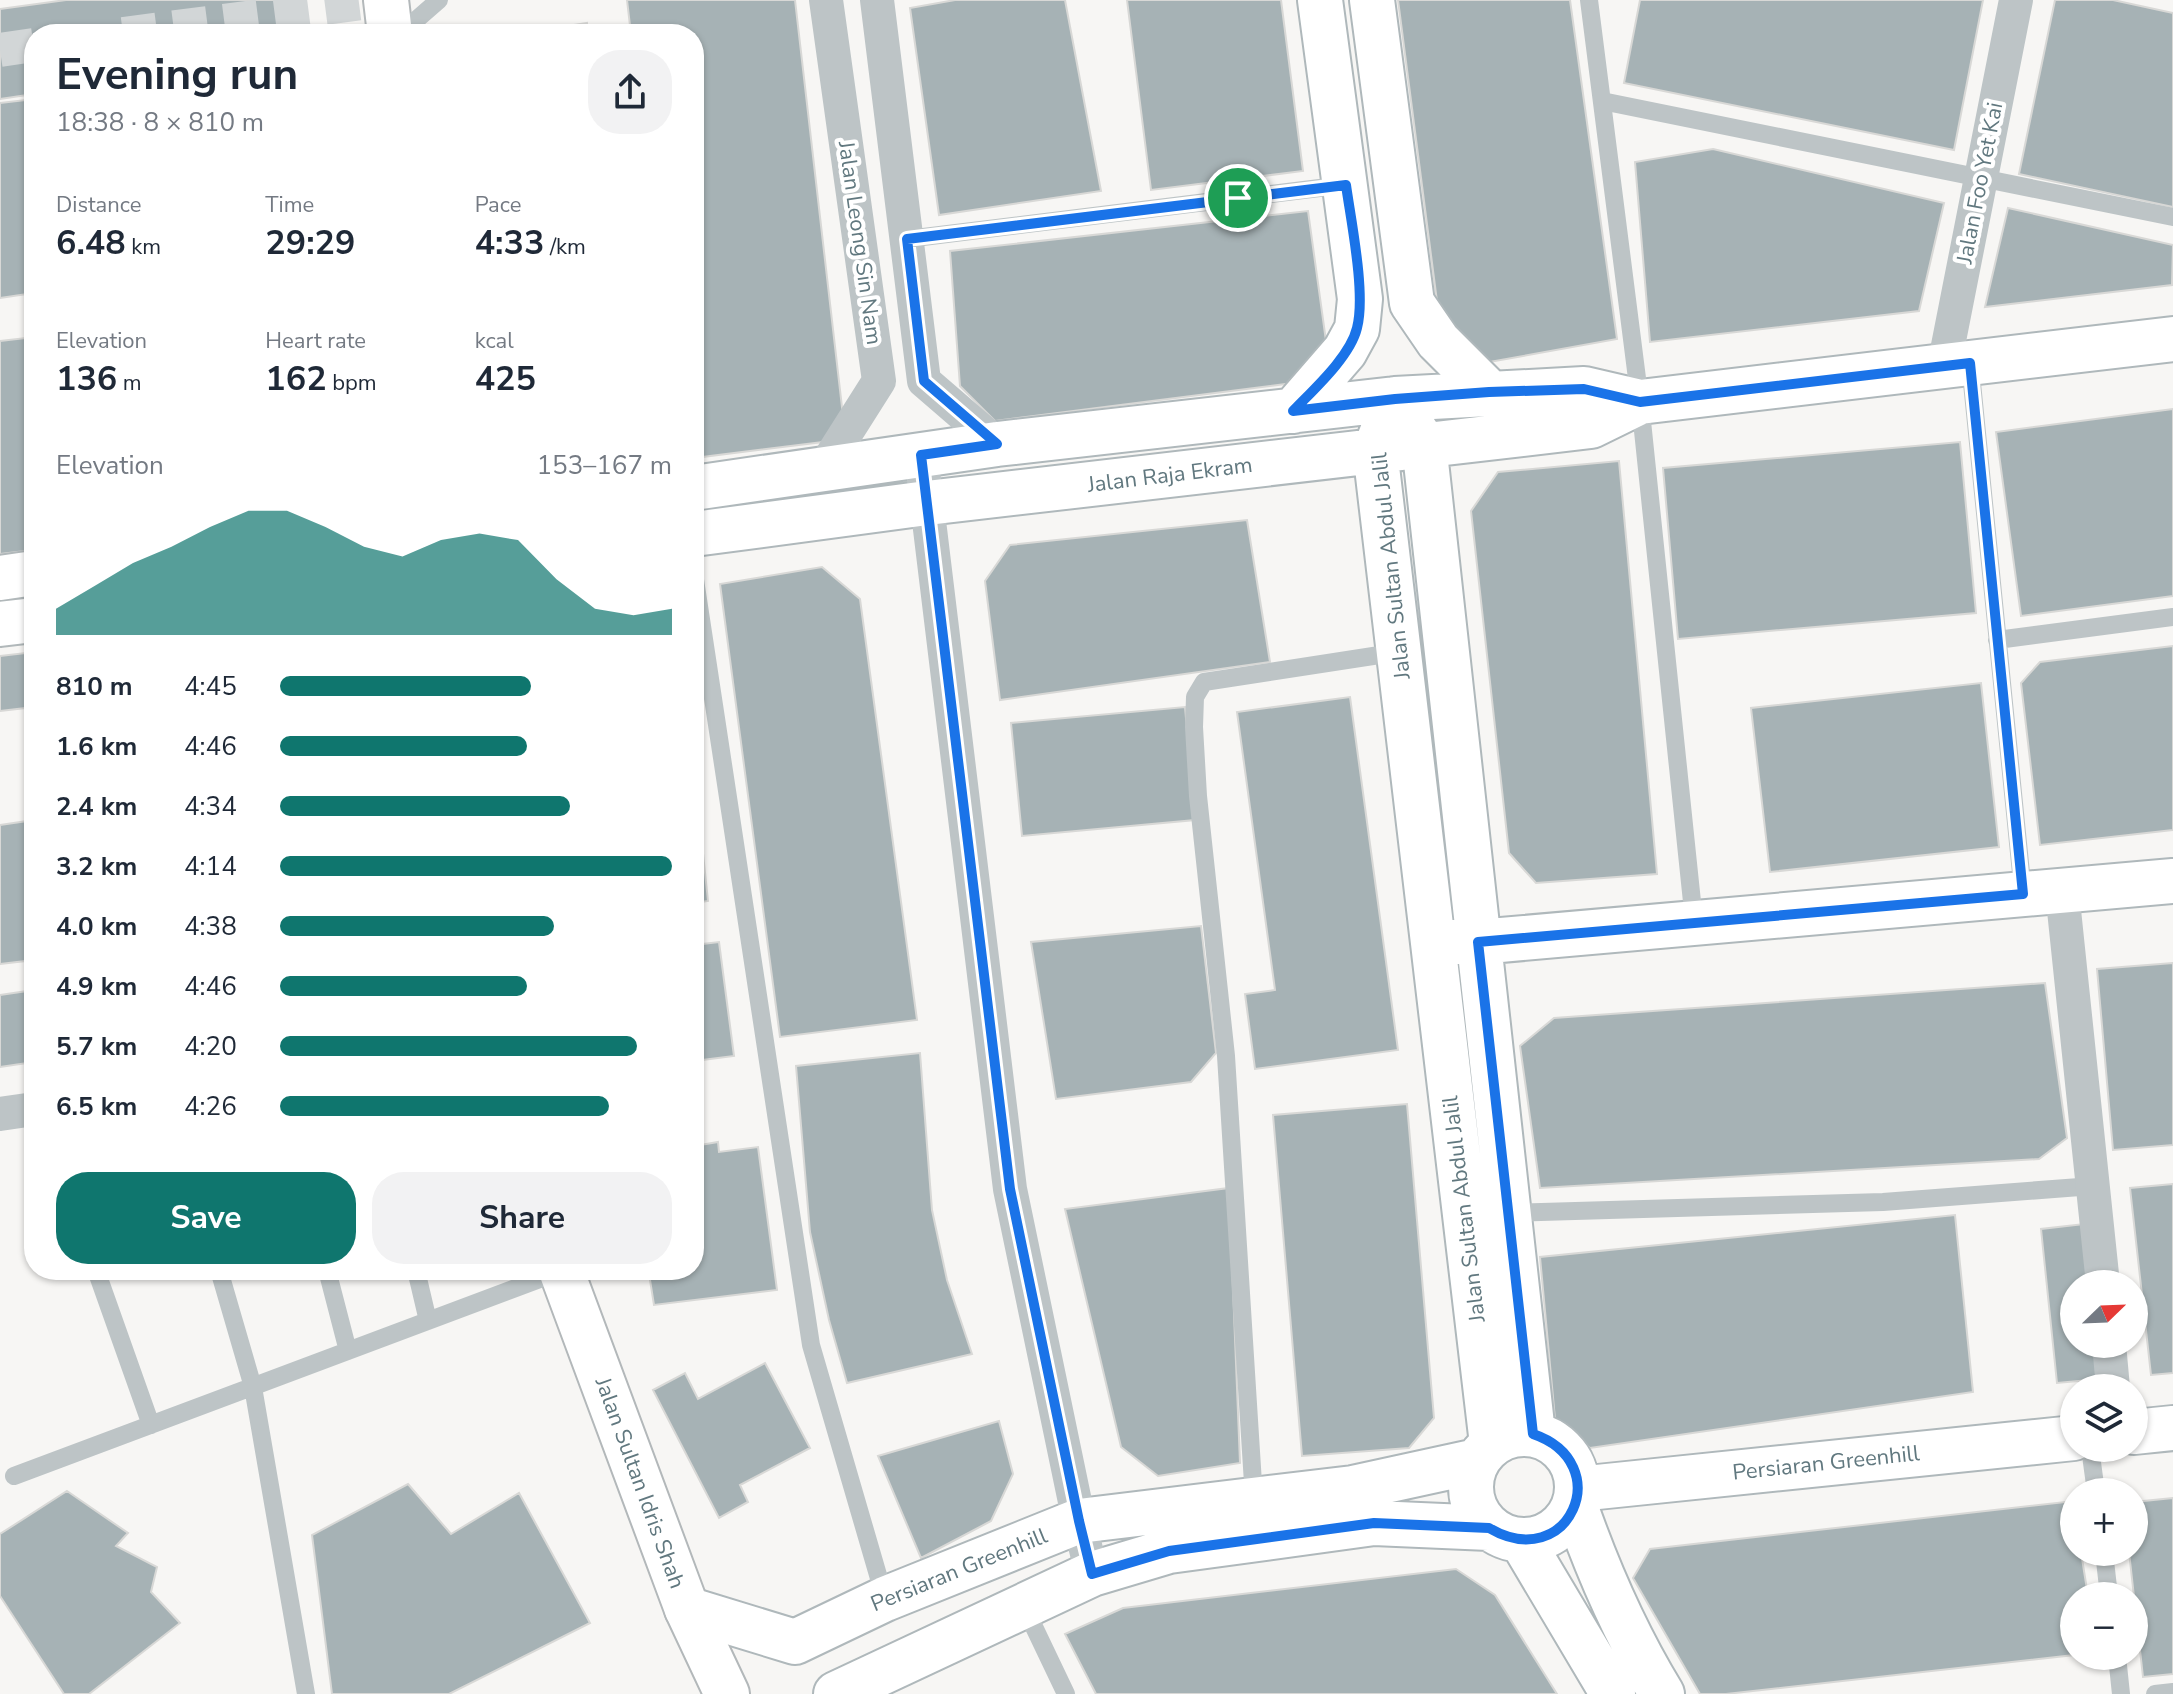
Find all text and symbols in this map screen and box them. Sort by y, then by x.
text: Evening run [56,45,298,105]
button: share [588,50,672,134]
street label: Jalan Foo Yet Kai [1949,100,2010,267]
text: 18:38 · 8 × 810 m [56,105,264,140]
street label: Jalan Leong Sin Nam [831,138,889,347]
pin [1204,164,1272,232]
icon: arrive [1216,176,1260,220]
text: Distance [56,190,141,220]
text: Time [265,190,314,220]
text: Pace [475,190,521,220]
text: 6.48 [56,220,126,266]
text: 29:29 [265,220,355,266]
text: 4:33 [475,220,544,266]
text: km [126,232,161,262]
text: /km [544,232,586,262]
text: Elevation [56,326,147,356]
text: Heart rate [265,326,366,356]
text: kcal [475,326,514,356]
text: 136 [56,356,117,402]
text: 162 [265,356,327,402]
text: 425 [475,356,536,402]
text: m [117,368,142,398]
text: bpm [327,368,377,398]
text: Elevation [56,448,164,483]
text: 153–167 m [536,448,672,483]
street label: Jalan Raja Ekram [1085,450,1254,500]
street label: Jalan Sultan Abdul Jalil [1364,451,1418,682]
text: 810 m [56,669,133,704]
text: 4:45 [184,669,237,704]
text: 1.6 km [56,729,137,764]
text: 4:46 [184,729,237,764]
text: 2.4 km [56,789,137,824]
text: 4:34 [184,789,237,824]
text: 3.2 km [56,849,137,884]
text: 4:14 [184,849,237,884]
text: 4.0 km [56,909,137,944]
text: 4:38 [184,909,237,944]
text: 4.9 km [56,969,137,1004]
text: 4:46 [184,969,237,1004]
text: 5.7 km [56,1029,137,1064]
text: 4:20 [184,1029,237,1064]
text: 6.5 km [56,1089,137,1124]
text: 4:26 [184,1089,237,1124]
street label: Jalan Sultan Abdul Jalil [1435,1094,1493,1325]
button: Save [56,1172,356,1264]
button: Share [372,1172,672,1264]
north arrow [2060,1270,2148,1358]
map controls [2060,1270,2148,1670]
street label: Jalan Sultan Idris Shah [587,1372,692,1593]
button: layers [2060,1374,2148,1462]
street label: Persiaran Greenhill [1731,1438,1922,1488]
button: + [2060,1478,2148,1566]
street label: Persiaran Greenhill [866,1521,1052,1619]
button: − [2060,1582,2148,1670]

